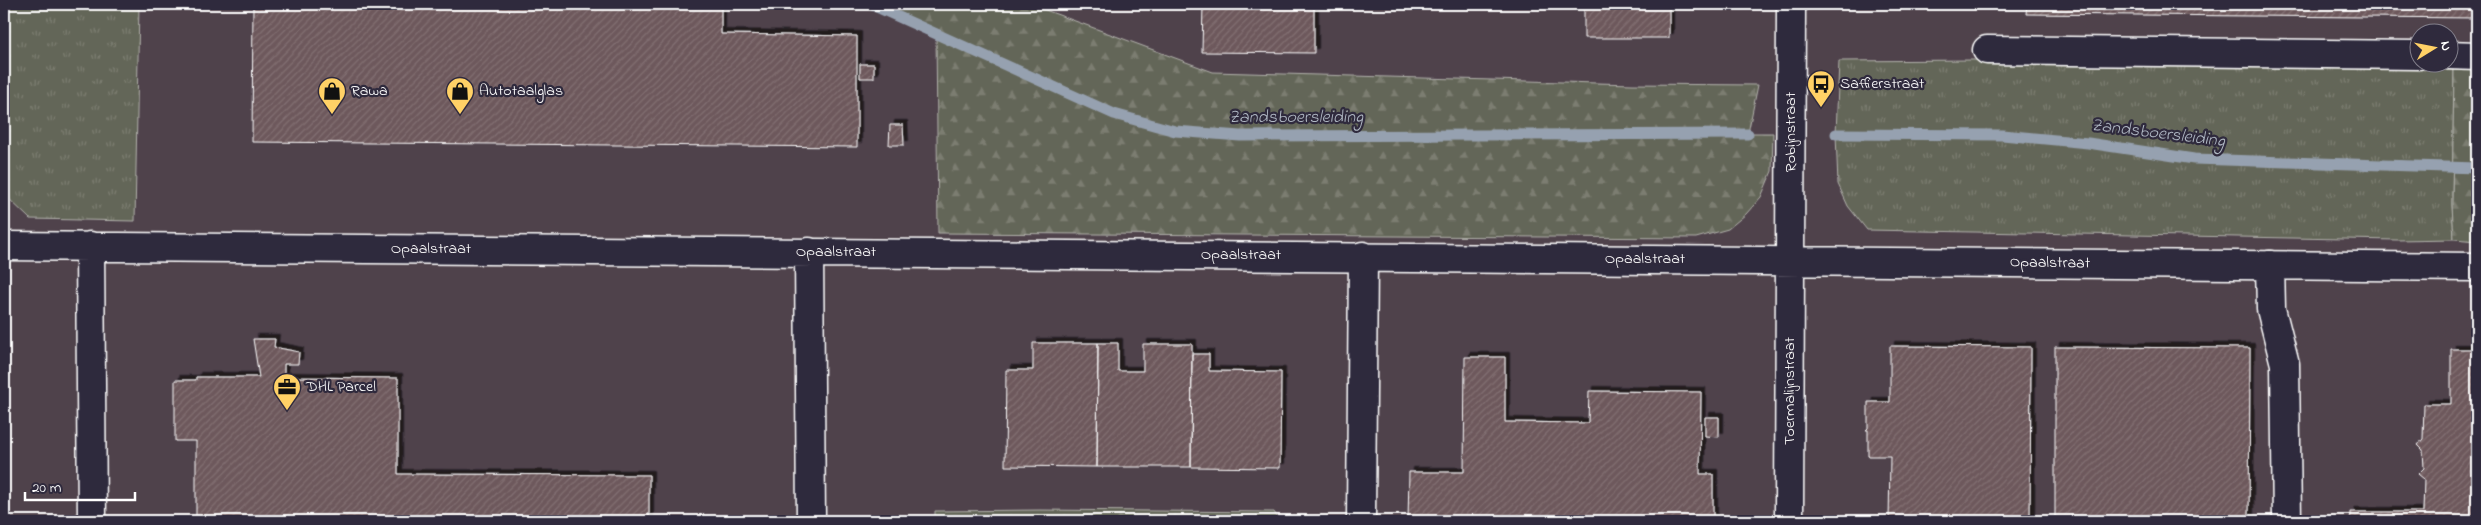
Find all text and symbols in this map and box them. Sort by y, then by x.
north arrow [2408,22,2458,72]
text: N [2434,40,2456,52]
bus stop icon: Saffierstraat [1806,69,1836,108]
place label: Saffierstraat [1840,72,1925,96]
shop icon: Rawa [317,76,347,115]
shop icon: Autotaalglas [445,76,475,115]
place label: Rawa [351,79,388,103]
place label: Autotaalglas [479,79,563,103]
street label: Robijnstraat [1779,91,1803,172]
water label: Zandsboersleiding [1229,105,1364,131]
water label: Zandsboersleiding [2090,113,2227,155]
street label: Opaalstraat [391,237,472,261]
street label: Opaalstraat [796,240,877,264]
street label: Opaalstraat [1201,243,1282,267]
street label: Opaalstraat [1605,247,1686,271]
street label: Opaalstraat [2010,250,2091,276]
street label: Toermalijnstraat [1778,336,1802,445]
office icon: DHL Parcel [272,372,302,411]
place label: DHL Parcel [305,375,376,399]
scale bar [25,470,135,502]
text: 20 m [32,477,62,499]

